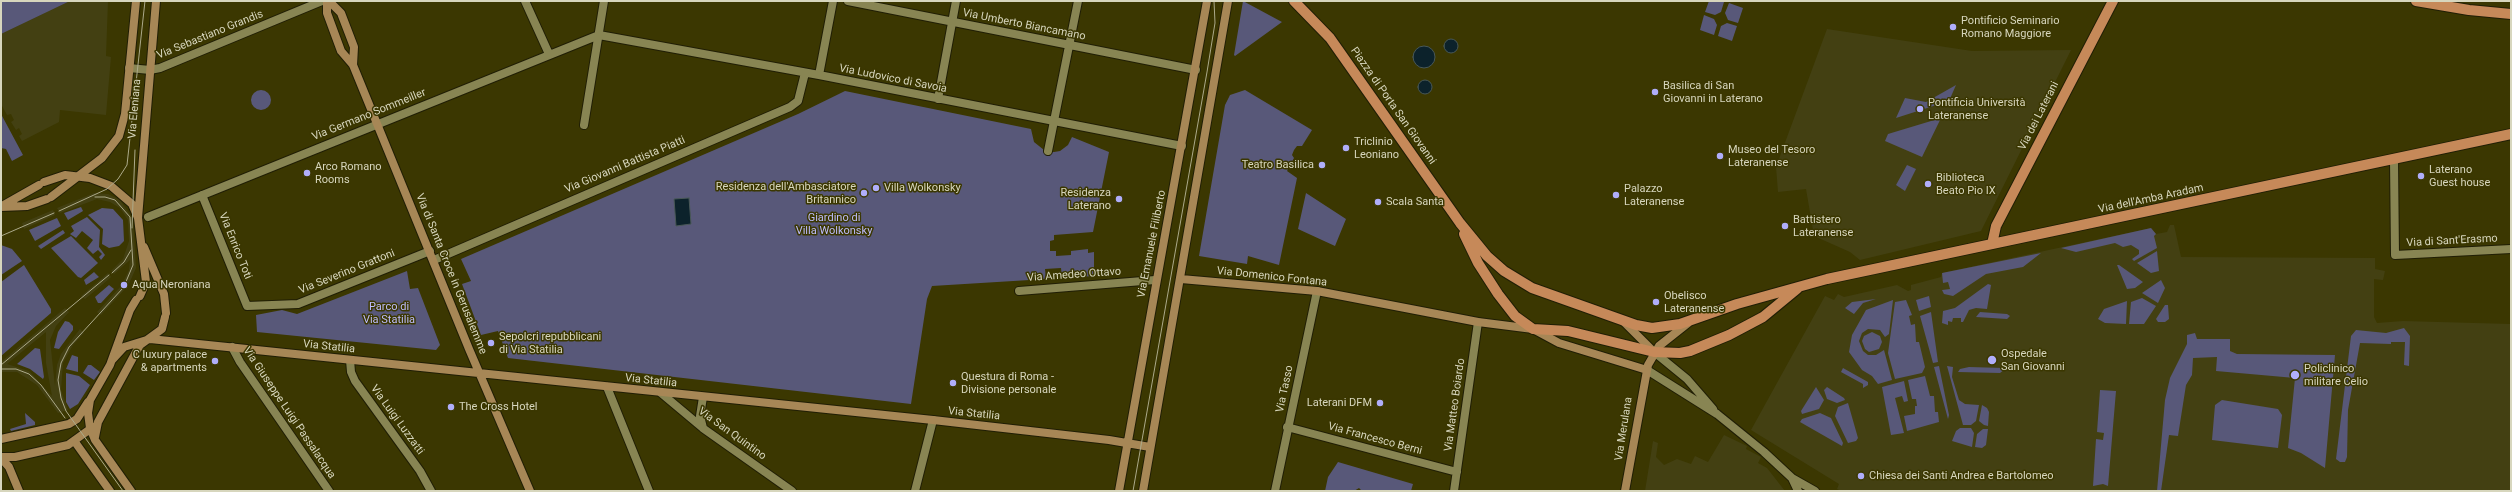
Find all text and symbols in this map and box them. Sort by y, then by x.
street label: Via Umberto Biancamano [961,7,1087,43]
street label: Via Sebastiano Grandis [155,8,265,62]
place label: Pontificio Seminario Romano Maggiore [1961,14,2059,40]
marker: Pontificio Seminario Romano Maggiore [1948,22,1958,32]
street label: Piazza di Porta San Giovanni [1347,45,1439,167]
street label: Via Ludovico di Savoia [838,62,948,96]
street label: Via Eleniana [126,79,144,139]
place label: Basilica di San Giovanni in Laterano [1663,79,1763,105]
street label: Via dei Laterani [2016,79,2062,153]
street label: Via Germano Sommeiller [310,86,428,144]
marker: Basilica di San Giovanni in Laterano [1650,87,1660,97]
place label: Pontificia Università Lateranense [1928,96,2025,122]
marker: Pontificia Università Lateranense [1915,104,1925,114]
street label: Via Giovanni Battista Piatti [563,134,687,196]
place label: Triclinio Leoniano [1354,135,1399,161]
marker: Triclinio Leoniano [1341,143,1351,153]
place label: Museo del Tesoro Lateranense [1728,143,1815,169]
marker: Museo del Tesoro Lateranense [1715,151,1725,161]
place label: Teatro Basilica [1242,158,1314,172]
place label: Arco Romano Rooms [315,160,382,186]
marker: Teatro Basilica [1317,160,1327,170]
place label: Laterano Guest house [2429,163,2490,189]
marker: Arco Romano Rooms [302,168,312,178]
place label: Biblioteca Beato Pio IX [1936,171,1996,197]
marker: Laterano Guest house [2416,171,2426,181]
marker: Biblioteca Beato Pio IX [1923,179,1933,189]
place label: Residenza dell'Ambasciatore Britannico [716,180,856,206]
place label: Villa Wolkonsky [884,181,961,195]
street label: Via dell'Amba Aradam [2097,181,2205,217]
place label: Palazzo Lateranense [1624,182,1684,208]
marker: Villa Wolkonsky [871,183,881,193]
place label: Residenza Laterano [1060,186,1111,212]
marker: Residenza dell'Ambasciatore Britannico [859,188,869,198]
street label: Via Emanuele Filiberto [1135,189,1169,299]
marker: Palazzo Lateranense [1611,190,1621,200]
street label: Via di Santa Croce in Gerusalemme [413,192,489,356]
marker: Residenza Laterano [1114,194,1124,204]
place label: Scala Santa [1386,195,1444,209]
marker: Scala Santa [1373,197,1383,207]
street label: Via Enrico Toti [216,211,254,281]
park label: Giardino di Villa Wolkonsky [796,211,872,237]
place label: Battistero Lateranense [1793,213,1853,239]
marker: Battistero Lateranense [1780,221,1790,231]
street label: Via di Sant'Erasmo [2406,232,2498,250]
street label: Via Severino Grattoni [297,247,397,297]
street label: Via Amedeo Ottavo [1027,265,1121,285]
street label: Via Domenico Fontana [1216,265,1328,289]
place label: Aqua Neroniana [132,278,211,292]
marker: Aqua Neroniana [119,280,129,290]
place label: Obelisco Lateranense [1664,289,1724,315]
marker: Obelisco Lateranense [1651,297,1661,307]
park label: Parco di Via Statilia [363,300,415,326]
place label: Sepolcri repubblicani di Via Statilia [499,330,601,356]
street label: Via Statilia [302,338,356,356]
marker: Sepolcri repubblicani di Via Statilia [486,338,496,348]
street label: Via Giuseppe Luigi Passalacqua [240,345,338,481]
place label: Ospedale San Giovanni [2001,347,2065,373]
place label: C luxury palace & apartments [133,348,207,374]
marker: Ospedale San Giovanni [1986,354,1998,366]
marker: C luxury palace & apartments [210,356,220,366]
street label: Via Matteo Boiardo [1442,358,1468,452]
place label: Policlinico militare Celio [2304,362,2368,388]
street label: Via Tasso [1274,364,1296,414]
marker: Policlinico militare Celio [2289,369,2301,381]
place label: Questura di Roma - Divisione personale [961,370,1056,396]
street label: Via Statilia [624,372,678,390]
marker: Questura di Roma - Divisione personale [948,378,958,388]
street label: Via Luigi Luzzatti [367,383,427,457]
place label: Laterani DFM [1307,396,1372,410]
street label: Via Merulana [1612,396,1636,462]
marker: Laterani DFM [1375,398,1385,408]
place label: The Cross Hotel [459,400,538,414]
marker: The Cross Hotel [446,402,456,412]
street label: Via San Quintino [695,405,769,463]
street label: Via Statilia [947,405,1001,423]
street label: Via Francesco Berni [1326,420,1424,458]
place label: Chiesa dei Santi Andrea e Bartolomeo [1869,469,2054,483]
marker: Chiesa dei Santi Andrea e Bartolomeo [1856,471,1866,481]

